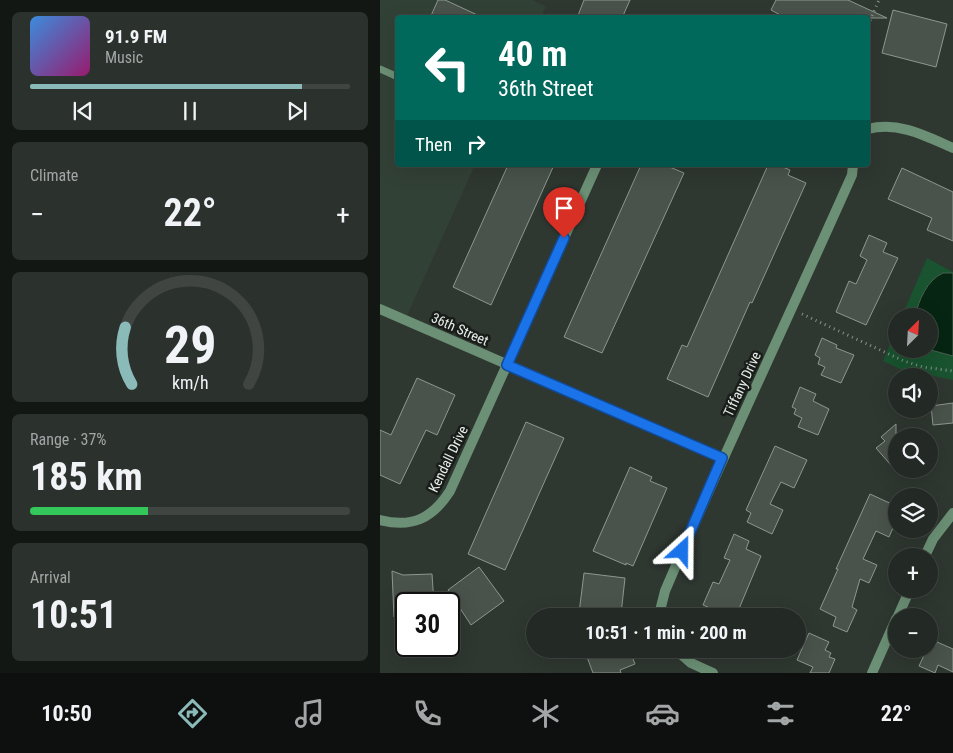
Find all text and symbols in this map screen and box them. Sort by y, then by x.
text: 91.9 FM [105,25,167,48]
text: 40 m [498,34,567,75]
icon: left [415,35,480,100]
text: Music [105,48,143,67]
text: 36th Street [498,76,593,101]
icon: previous [69,97,97,125]
icon: pause [176,97,204,125]
icon: next [283,97,311,125]
icon: right [462,130,490,158]
text: Then [415,133,452,156]
text: Climate [30,166,78,185]
pin [543,187,585,238]
text: 22° [163,191,217,235]
icon: arrive [550,194,578,222]
text: − [30,198,44,231]
text: + [336,198,350,231]
north arrow [888,308,938,358]
map controls [888,308,938,658]
street label: 36th Street [429,309,491,349]
text: 29 [164,315,216,376]
street label: Tiffany Drive [720,349,764,419]
button: sound [888,368,938,418]
text: km/h [172,372,208,393]
street label: Kendall Drive [425,423,471,495]
button: search [888,428,938,478]
text: Range · 37% [30,430,106,449]
text: 185 km [30,455,143,499]
button: layers [888,488,938,538]
position arrow [655,524,707,576]
button: + [888,548,938,598]
text: Arrival [30,568,71,587]
speed limit sign: 30 [395,592,460,657]
text: 10:51 [30,593,117,637]
button: − [888,608,938,658]
text: 10:51 · 1 min · 200 m [585,621,747,644]
icon: directions [175,696,210,731]
icon: music [292,696,327,731]
icon: phone [410,696,445,731]
icon: climate [528,696,563,731]
icon: car [645,696,680,731]
icon: filters [763,696,798,731]
text: 10:50 [41,701,92,726]
text: 22° [881,701,912,726]

